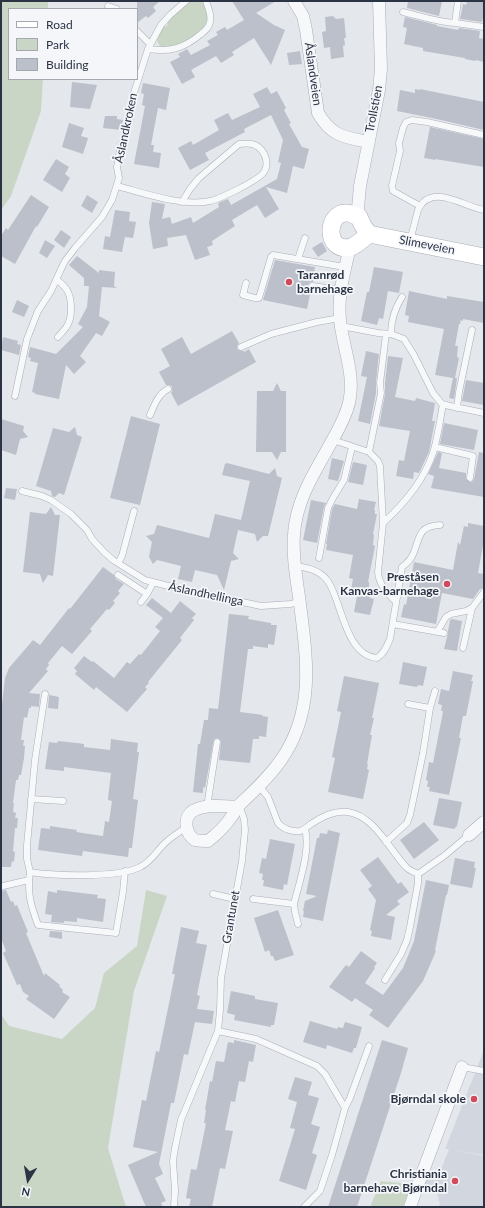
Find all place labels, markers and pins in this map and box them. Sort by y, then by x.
place label: Taranrød barnehage [297,268,353,296]
marker: Taranrød barnehage [284,277,294,287]
place label: Preståsen Kanvas-barnehage [340,570,439,598]
marker: Preståsen Kanvas-barnehage [442,579,452,589]
place label: Bjørndal skole [391,1092,466,1106]
marker: Bjørndal skole [469,1094,479,1104]
place label: Christiania barnehave Bjørndal [343,1167,447,1195]
marker: Christiania barnehave Bjørndal [450,1176,460,1186]

